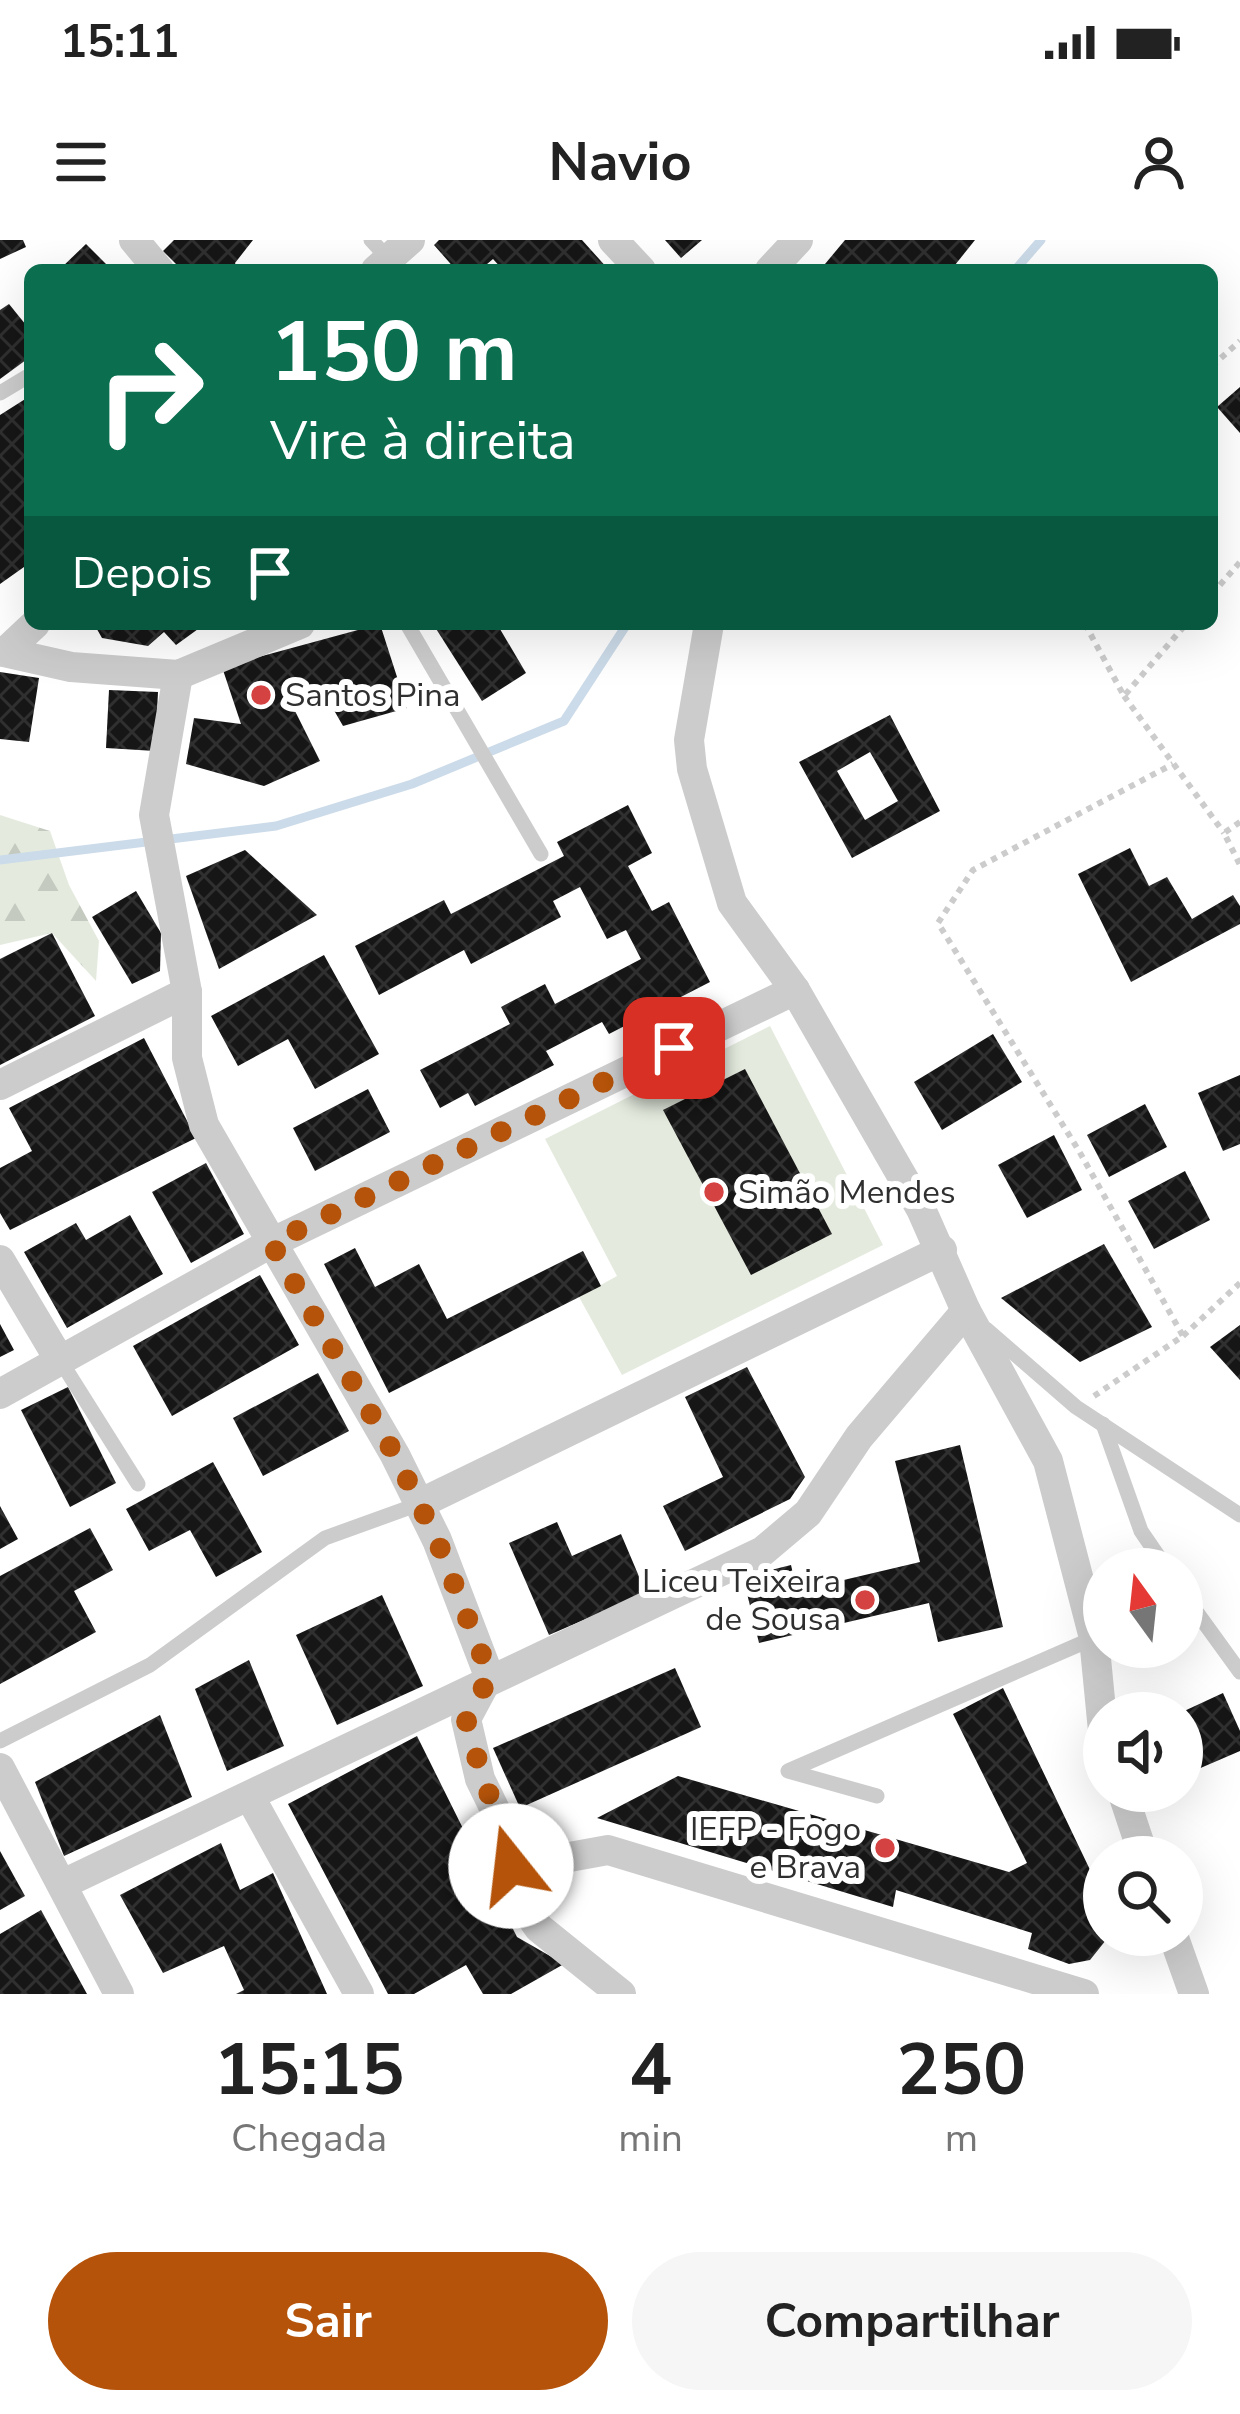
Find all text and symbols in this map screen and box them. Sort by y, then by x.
text: 15:11 [60,12,179,73]
text: Navio [549,125,692,199]
icon: menu [48,129,114,195]
icon: person [1126,129,1192,195]
text: 150 m [270,295,518,410]
icon: right [72,312,228,468]
text: Vire à direita [270,404,576,478]
icon: arrive [237,540,303,606]
text: Depois [72,543,213,604]
place label: Santos Pina [285,673,460,718]
marker: Santos Pina [248,682,274,708]
pin [623,997,725,1099]
icon: arrive [641,1015,707,1081]
place label: Simão Mendes [738,1170,956,1215]
marker: Simão Mendes [701,1179,727,1205]
north arrow [1083,1548,1203,1668]
map controls [1083,1548,1203,1956]
place label: Liceu Teixeira de Sousa [642,1559,841,1642]
marker: Liceu Teixeira de Sousa [852,1587,878,1613]
button: sound [1083,1692,1203,1812]
position arrow [448,1803,574,1929]
place label: IEFP - Fogo e Brava [690,1807,861,1890]
marker: IEFP - Fogo e Brava [872,1835,898,1861]
button: search [1083,1836,1203,1956]
text: 15:15 [214,2021,404,2119]
text: 4 [629,2021,672,2119]
text: 250 [897,2021,1026,2119]
text: Chegada [231,2112,387,2165]
text: min [618,2112,683,2165]
text: m [945,2112,978,2165]
button: Sair [48,2252,608,2390]
button: Compartilhar [632,2252,1192,2390]

